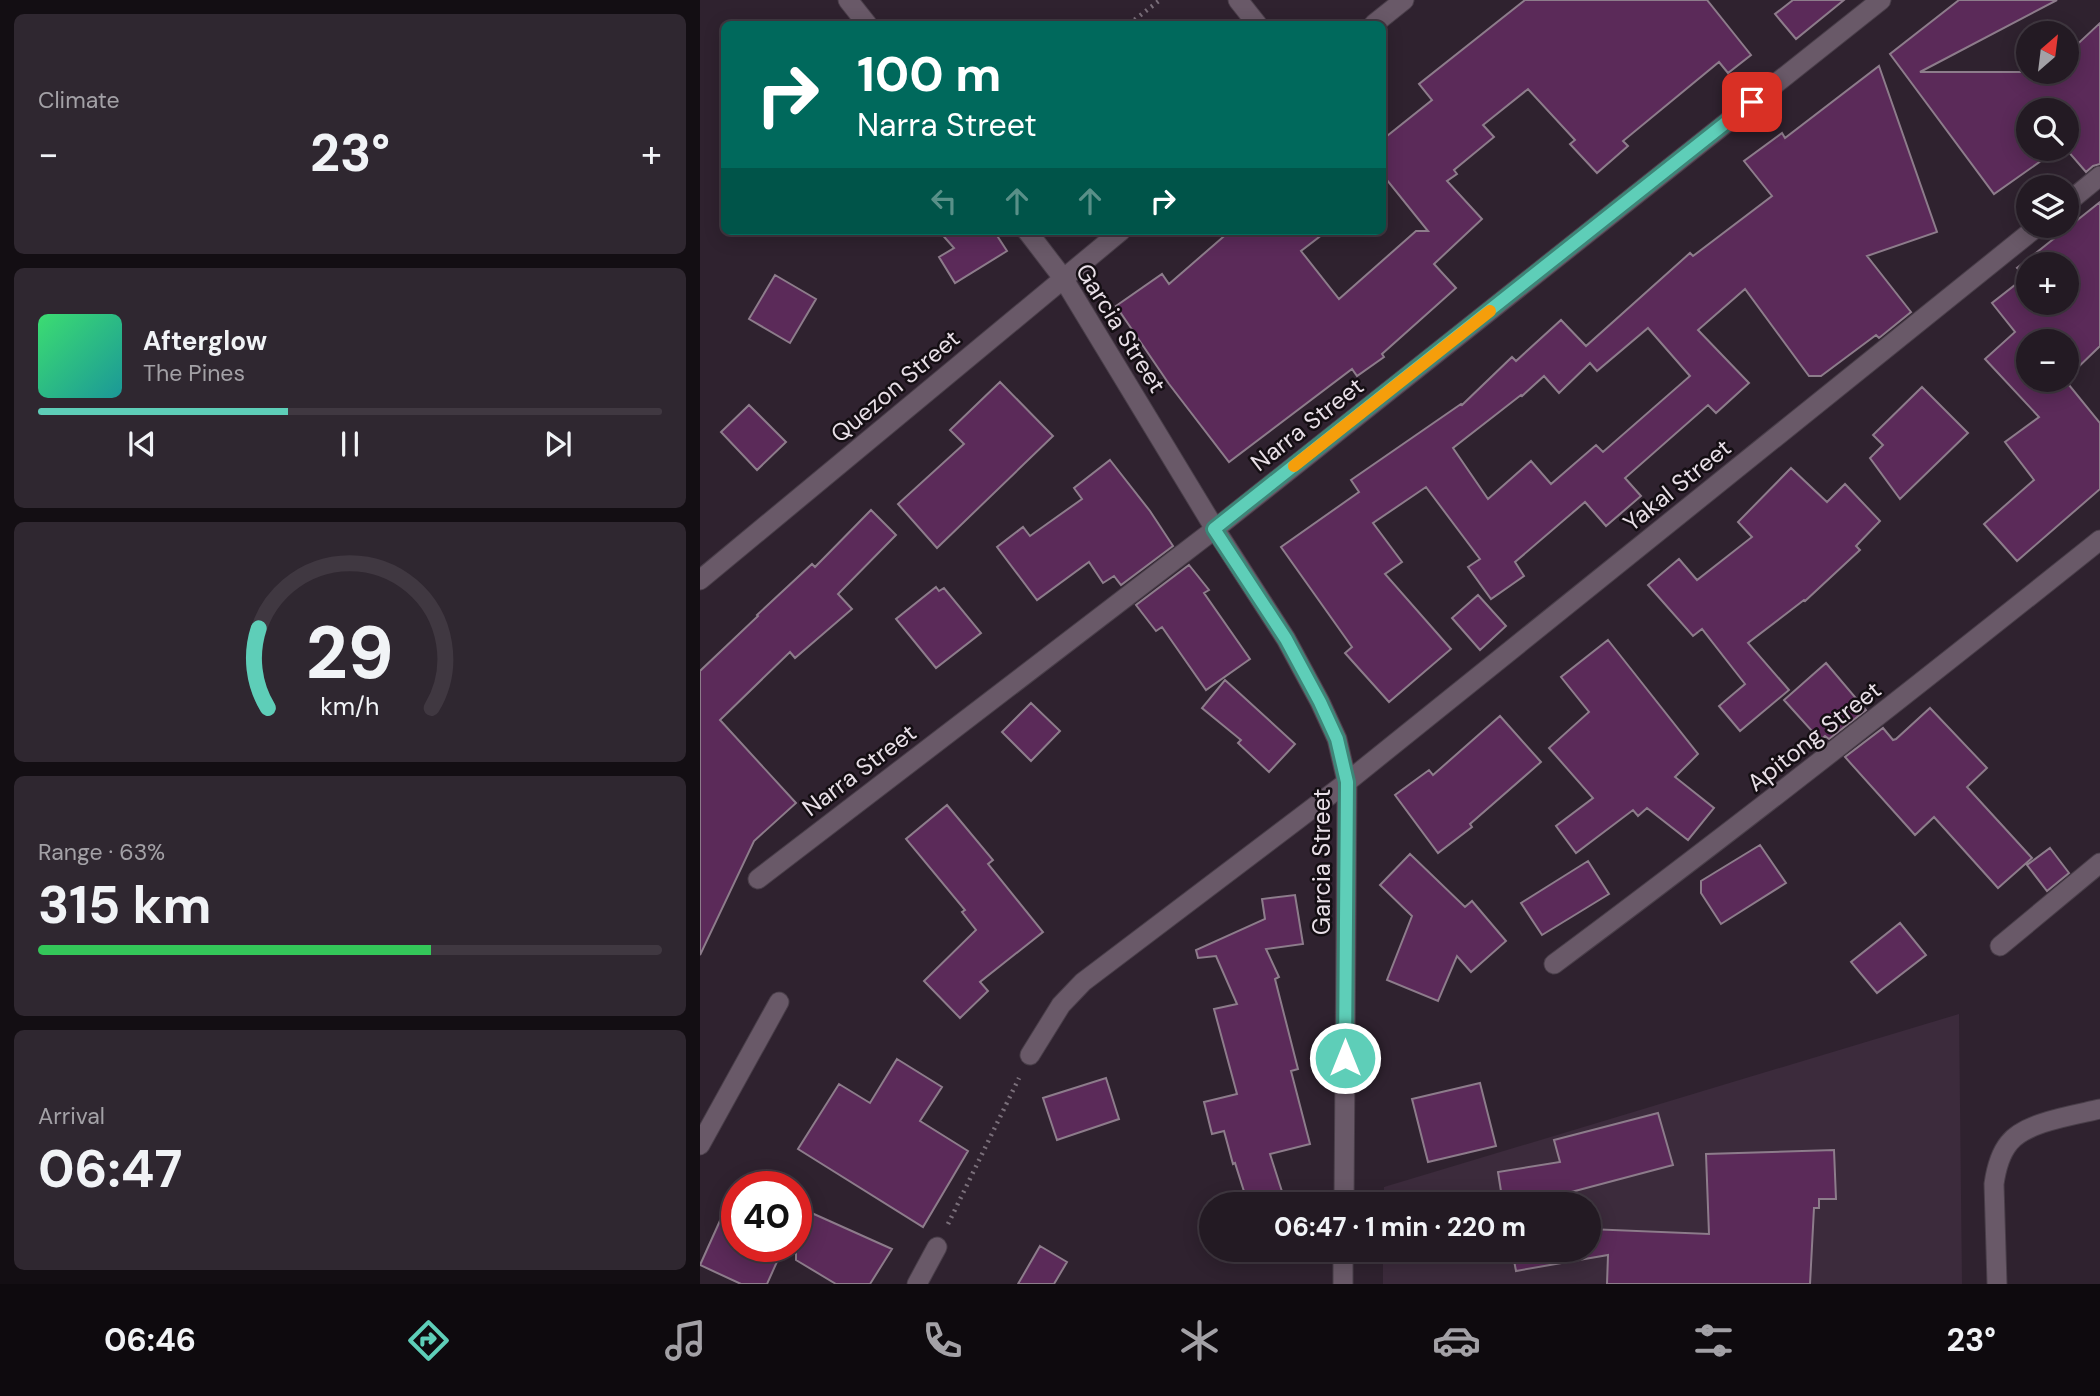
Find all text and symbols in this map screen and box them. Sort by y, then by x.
north arrow [2016,21,2079,84]
map controls [2016,21,2079,392]
text: 100 m [857,42,1001,106]
icon: right [742,49,833,140]
pin [1722,72,1782,132]
icon: arrive [1733,83,1771,121]
text: Climate [38,85,120,115]
button: search [2016,98,2079,161]
text: Narra Street [857,104,1037,146]
text: 23° [310,119,390,187]
text: − [38,129,59,179]
text: + [641,129,662,179]
button: layers [2016,175,2079,238]
icon: left [925,182,963,220]
icon: ahead [998,182,1036,220]
icon: ahead [1071,182,1109,220]
icon: right [1144,182,1182,220]
button: + [2016,252,2079,315]
street label: Garcia Street [1069,258,1173,398]
street label: Quezon Street [824,323,966,449]
text: Afterglow [143,324,267,358]
button: − [2016,329,2079,392]
text: The Pines [143,358,245,388]
street label: Narra Street [1244,370,1370,478]
icon: previous [123,425,161,463]
icon: pause [331,425,369,463]
icon: next [539,425,577,463]
street label: Yakal Street [1617,432,1737,538]
text: 29 [306,606,394,701]
street label: Apitong Street [1741,674,1887,798]
text: km/h [320,690,380,723]
street label: Narra Street [796,717,922,823]
street label: Garcia Street [1306,789,1337,935]
text: Range · 63% [38,837,165,867]
text: 315 km [38,871,211,939]
position arrow [1308,1021,1382,1095]
text: Arrival [38,1101,105,1131]
text: 06:47 [38,1135,183,1203]
speed limit sign: 40 [721,1171,812,1262]
text: 06:47 · 1 min · 220 m [1274,1210,1526,1244]
icon: directions [404,1316,453,1365]
icon: music [661,1316,710,1365]
icon: phone [918,1316,967,1365]
icon: climate [1175,1316,1224,1365]
icon: car [1432,1316,1481,1365]
icon: filters [1689,1316,1738,1365]
text: 06:46 [104,1319,196,1361]
text: 23° [1947,1319,1996,1361]

